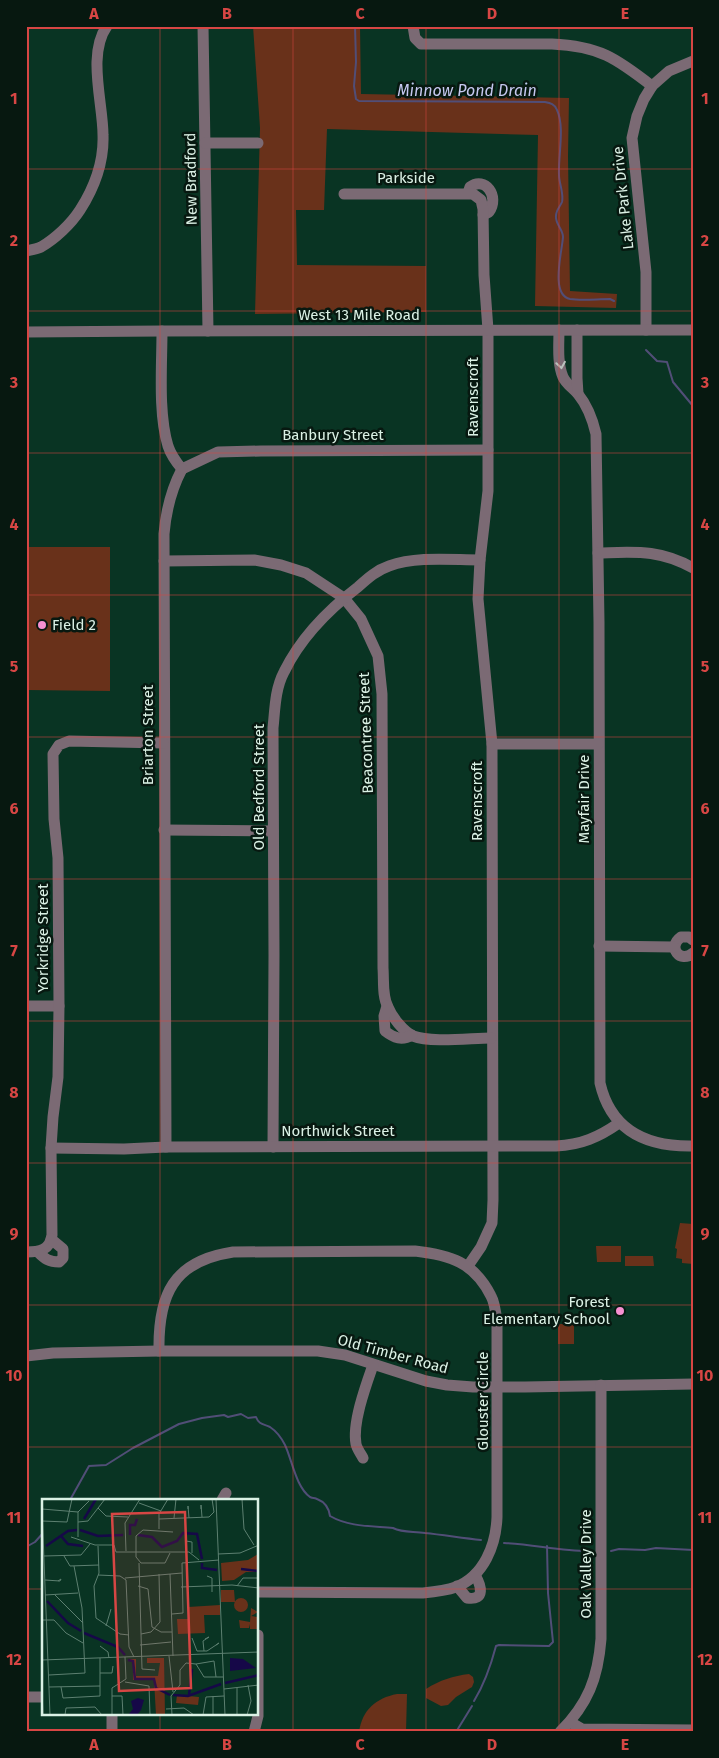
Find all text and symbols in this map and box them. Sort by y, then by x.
text: A [88,4,99,23]
text: B [222,4,232,23]
text: C [355,4,365,23]
text: D [487,4,497,23]
text: E [621,4,629,23]
water label: Minnow Pond Drain [397,81,537,100]
text: 1 [10,89,18,108]
text: 1 [701,89,709,108]
street label: New Bradford [181,133,201,225]
street label: Lake Park Drive [609,145,637,251]
street label: Parkside [377,169,435,187]
text: 2 [10,231,18,250]
text: 2 [701,231,709,250]
street label: West 13 Mile Road [298,306,420,324]
street label: Ravenscroft [464,356,482,437]
one-way arrow [555,361,566,369]
text: 3 [9,373,18,392]
text: 3 [700,373,709,392]
street label: Banbury Street [282,426,384,444]
text: 4 [9,515,19,534]
text: 4 [700,515,710,534]
place label: Field 2 [52,616,96,634]
marker: Field 2 [36,619,48,631]
text: 5 [10,657,19,676]
text: 5 [701,657,710,676]
street label: Beacontree Street [355,671,377,794]
street label: Briarton Street [139,684,157,785]
street label: Old Bedford Street [250,723,268,850]
street label: Mayfair Drive [575,754,593,844]
street label: Ravenscroft [468,760,486,841]
text: 6 [9,799,19,818]
text: 6 [700,799,710,818]
street label: Yorkridge Street [34,883,52,993]
text: 7 [10,941,18,960]
text: 7 [701,941,709,960]
text: 8 [9,1083,19,1102]
text: 8 [700,1083,710,1102]
street label: Northwick Street [281,1122,395,1140]
text: 9 [10,1224,19,1243]
text: 9 [701,1224,710,1243]
place label: Forest Elementary School [483,1293,611,1328]
marker: Forest Elementary School [614,1305,626,1317]
street label: Old Timber Road [336,1331,450,1377]
street label: Glouster Circle [474,1351,492,1451]
text: 10 [6,1366,22,1385]
text: 10 [697,1366,713,1385]
inset map [42,1499,259,1716]
text: 11 [7,1508,21,1527]
text: 11 [698,1508,712,1527]
street label: Oak Valley Drive [577,1509,595,1619]
text: 12 [6,1650,22,1669]
text: 12 [697,1650,713,1669]
text: A [88,1735,99,1754]
text: B [222,1735,232,1754]
text: C [355,1735,365,1754]
text: D [487,1735,497,1754]
text: E [621,1735,629,1754]

